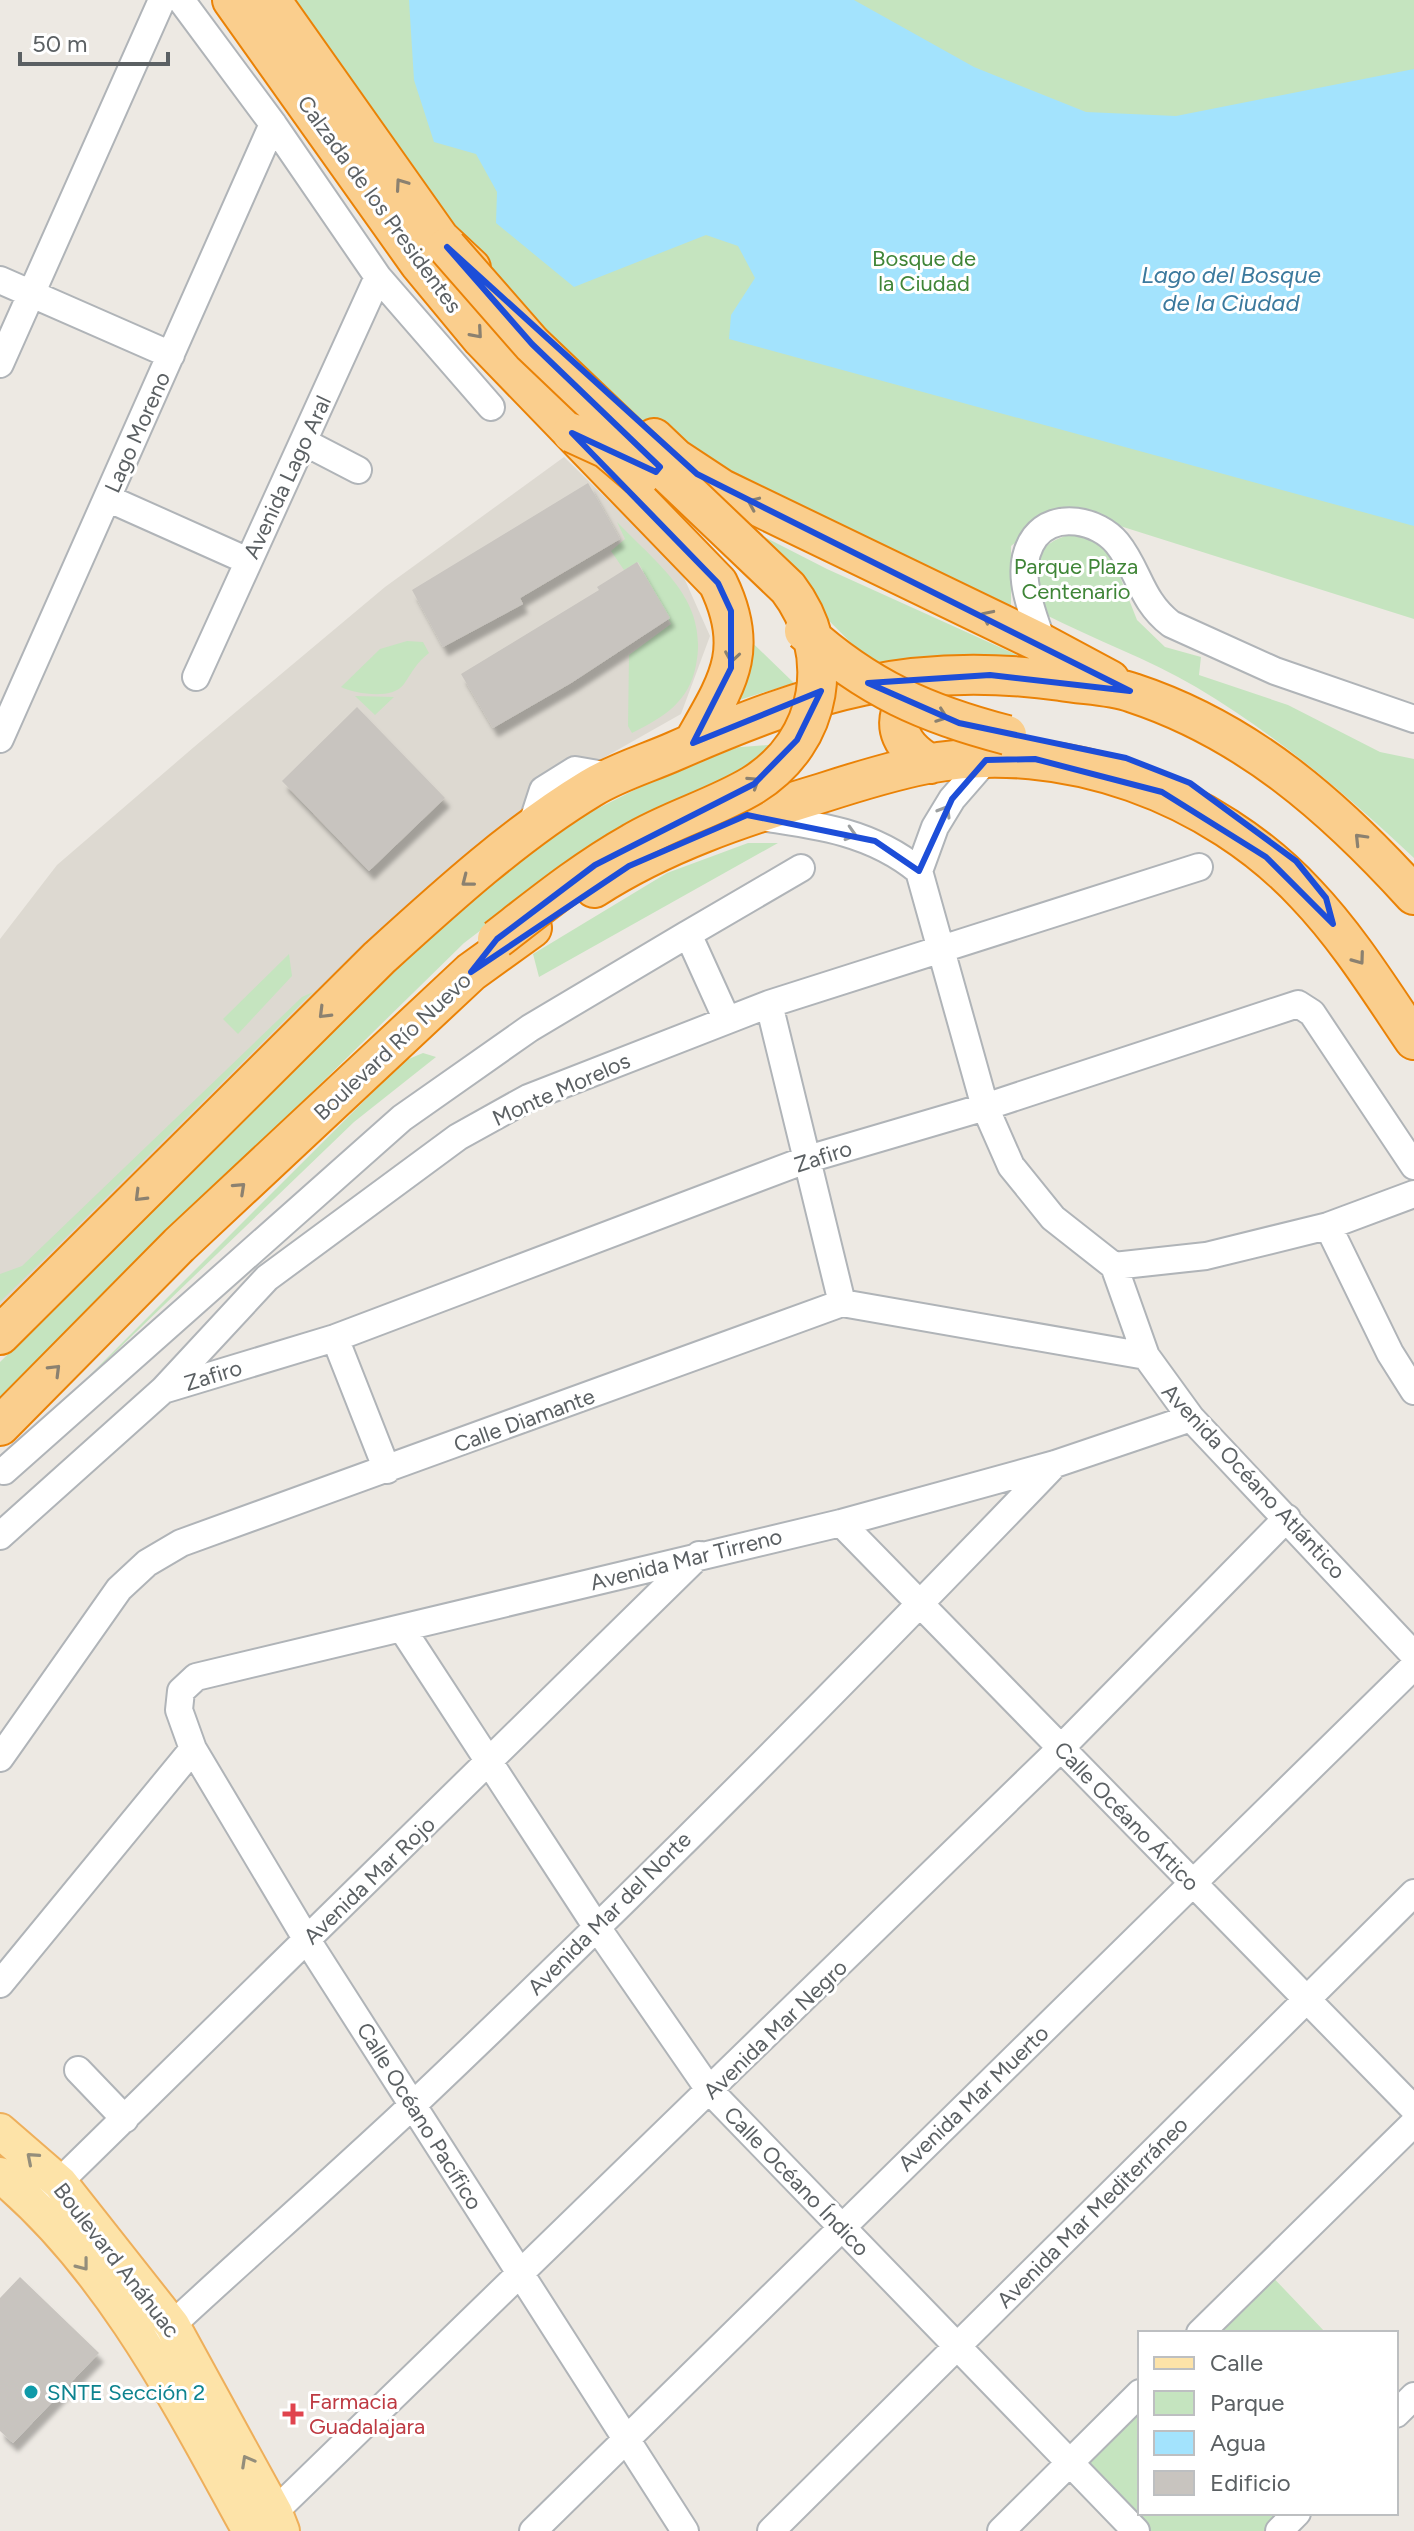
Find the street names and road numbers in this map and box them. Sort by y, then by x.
street label: Calzada de los Presidentes [292,90,468,318]
street label: Lago Moreno [99,368,176,497]
street label: Avenida Lago Aral [238,391,337,563]
street label: Boulevard Río Nuevo [308,967,477,1126]
street label: Monte Morelos [488,1047,634,1132]
street label: Zafiro [791,1135,855,1178]
street label: Zafiro [181,1354,245,1397]
street label: Avenida Océano Atlántico [1156,1378,1351,1585]
street label: Calle Diamante [450,1382,598,1458]
street label: Avenida Mar Tirreno [587,1523,785,1596]
street label: Calle Océano Ártico [1048,1736,1205,1897]
street label: Avenida Mar Rojo [298,1811,441,1950]
street label: Avenida Mar del Norte [522,1826,697,2001]
street label: Avenida Mar Negro [698,1954,853,2105]
street label: Calle Océano Pacífico [351,2018,488,2215]
street label: Avenida Mar Muerto [892,2020,1054,2177]
street label: Calle Océano Índico [718,2101,875,2262]
street label: Avenida Mar Mediterráneo [991,2111,1194,2314]
street label: Boulevard Anáhuac [48,2177,186,2343]

